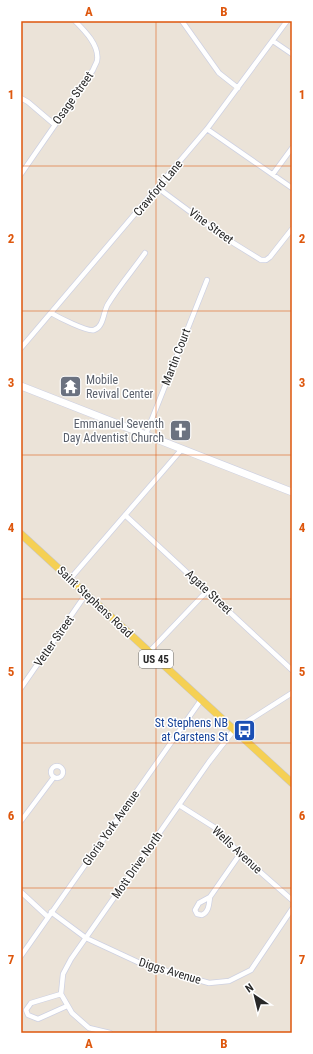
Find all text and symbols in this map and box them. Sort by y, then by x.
text: A [85,4,93,19]
text: B [220,4,228,19]
street label: Osage Street [50,69,96,127]
text: 1 [8,87,14,102]
text: 1 [299,87,305,102]
street label: Crawford Lane [131,157,186,219]
street label: Vine Street [186,205,236,247]
text: 2 [8,231,15,246]
text: 2 [299,231,306,246]
street label: Martin Court [159,326,193,387]
place label: Mobile Revival Center [86,373,154,401]
temple icon: Mobile Revival Center [58,374,84,400]
text: 3 [8,375,14,390]
text: 3 [299,375,305,390]
place label: Emmanuel Seventh Day Adventist Church [63,417,164,445]
church icon: Emmanuel Seventh Day Adventist Church [167,418,193,444]
text: 4 [8,520,15,535]
text: 4 [299,520,306,535]
street label: Saint Stephens Road [54,564,136,640]
street label: Agate Street [183,567,236,617]
street label: Vetter Street [31,612,77,669]
road number: US 45 [139,650,173,668]
text: 5 [8,664,15,679]
text: 5 [299,664,306,679]
place label: St Stephens NB at Carstens St [155,716,228,744]
bus stop icon: St Stephens NB at Carstens St [231,717,257,743]
street label: Gloria York Avenue [80,787,142,869]
text: 6 [8,808,15,823]
text: 6 [299,808,306,823]
street label: Wells Avenue [209,823,265,877]
street label: Mott Drive North [109,829,165,901]
text: 7 [8,952,15,967]
text: 7 [299,952,306,967]
street label: Diggs Avenue [137,955,203,987]
north arrow [235,976,275,1016]
text: N [243,981,256,995]
text: A [85,1036,93,1051]
text: B [220,1036,228,1051]

